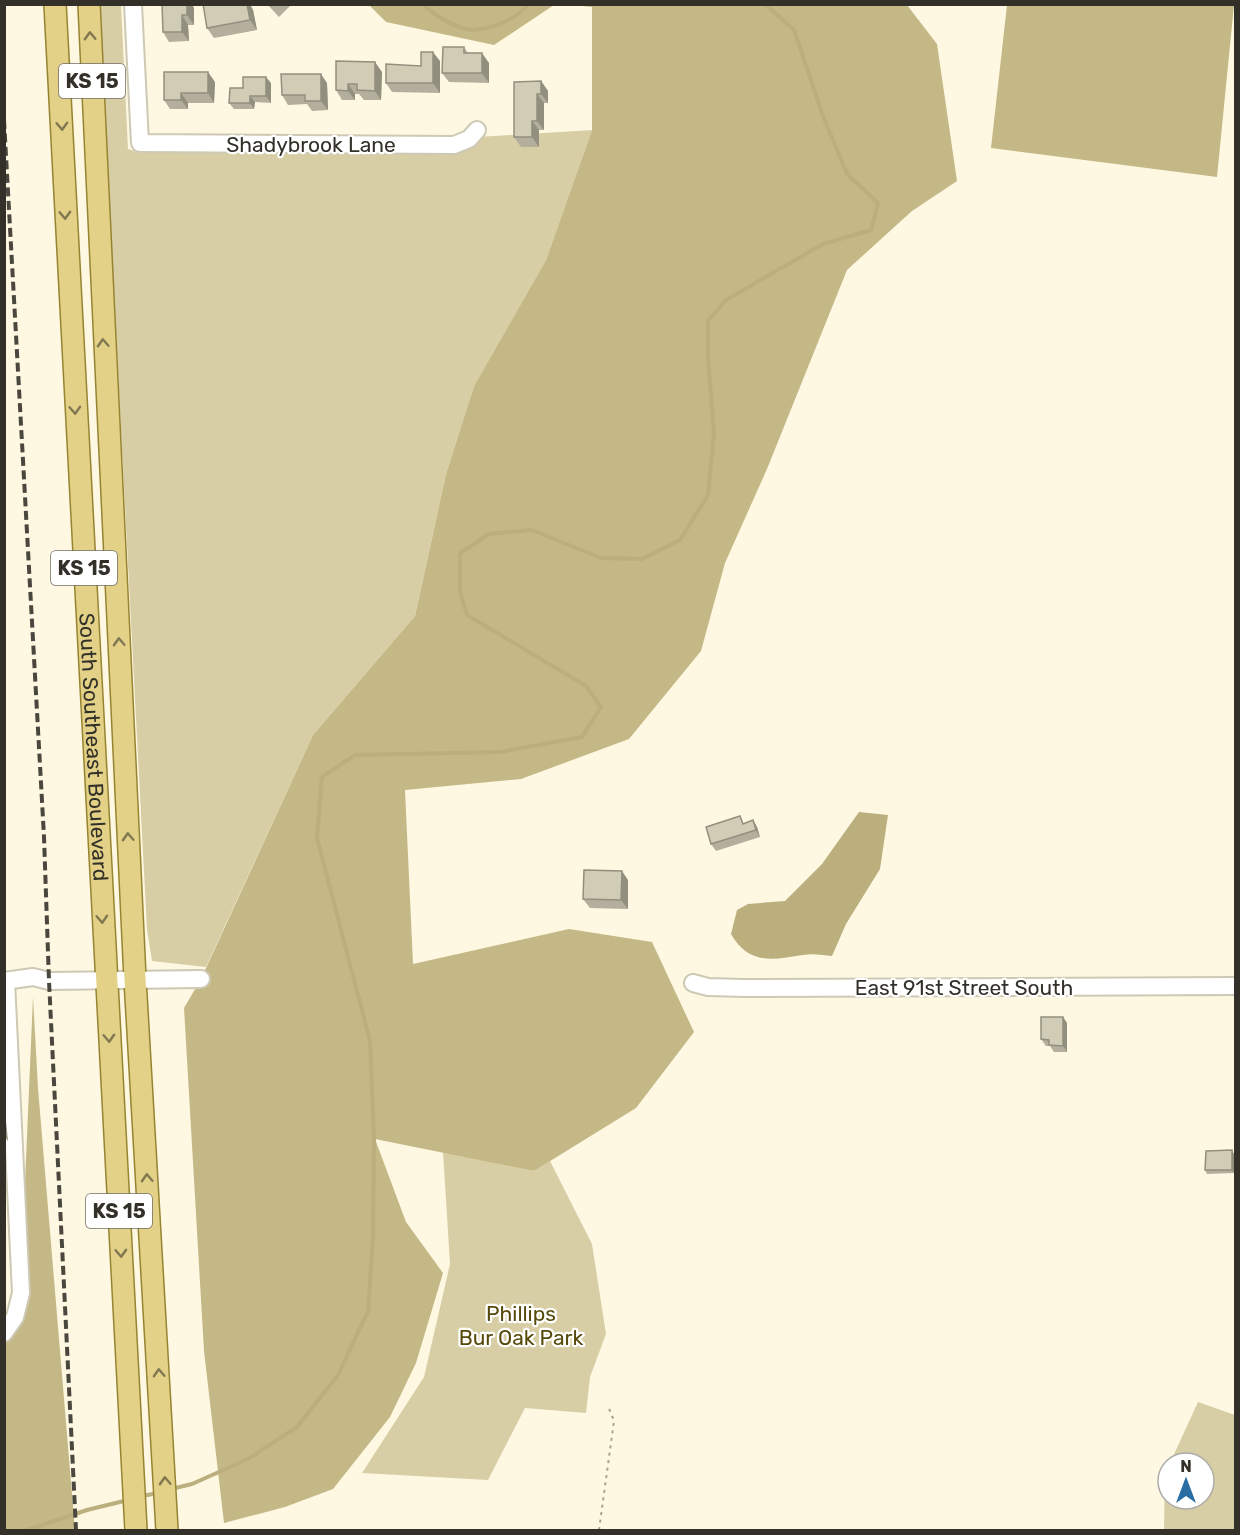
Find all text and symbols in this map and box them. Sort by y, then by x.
one-way arrow [84,31,97,40]
road number: KS 15 [59,64,125,98]
one-way arrow [55,121,68,130]
street label: Shadybrook Lane [226,132,396,157]
one-way arrow [59,211,72,220]
one-way arrow [97,338,110,347]
one-way arrow [69,405,82,414]
road number: KS 15 [51,551,117,585]
street label: South Southeast Boulevard [75,612,114,882]
one-way arrow [112,638,125,647]
one-way arrow [122,832,135,841]
one-way arrow [95,915,108,924]
street label: East 91st Street South [855,975,1073,1000]
one-way arrow [102,1033,115,1042]
one-way arrow [141,1174,154,1183]
road number: KS 15 [86,1194,152,1228]
one-way arrow [114,1249,127,1258]
park label: Phillips Bur Oak Park [459,1301,583,1350]
one-way arrow [152,1368,165,1377]
north arrow [1156,1451,1216,1511]
text: N [1180,1457,1192,1476]
one-way arrow [158,1476,171,1485]

